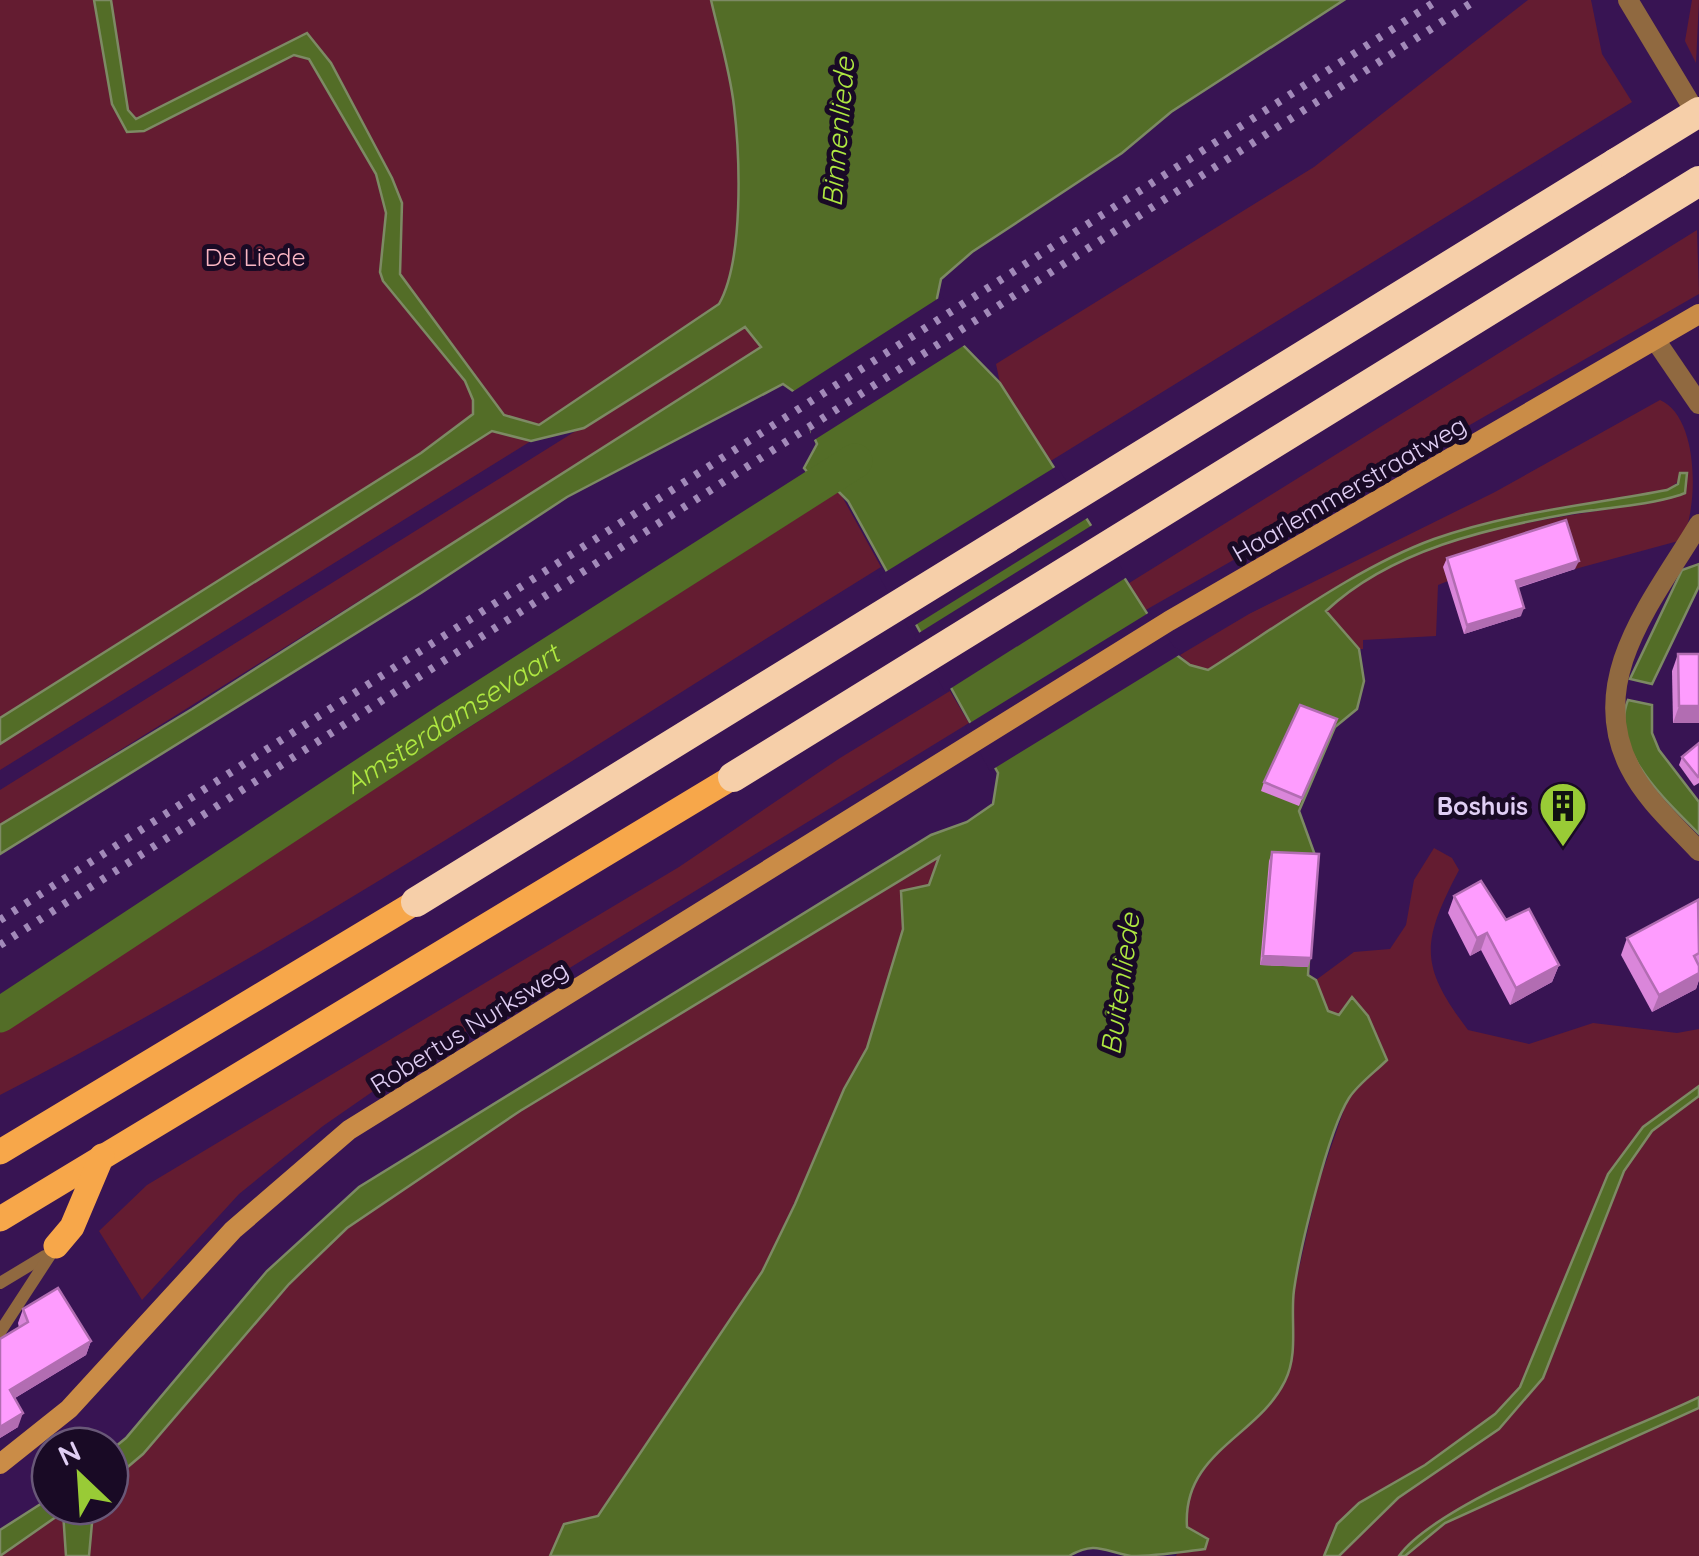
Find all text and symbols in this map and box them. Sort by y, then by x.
water label: Binnenliede [814,55,862,208]
park label: De Liede [204,241,306,272]
street label: Haarlemmerstraatweg [1226,409,1471,568]
water label: Amsterdamsevaart [337,634,568,801]
building icon: Boshuis [1537,780,1589,848]
place label: Boshuis [1437,790,1528,821]
water label: Buitenliede [1092,910,1147,1057]
street label: Robertus Nurksweg [364,953,573,1100]
north arrow [30,1426,130,1526]
text: N [52,1433,86,1473]

